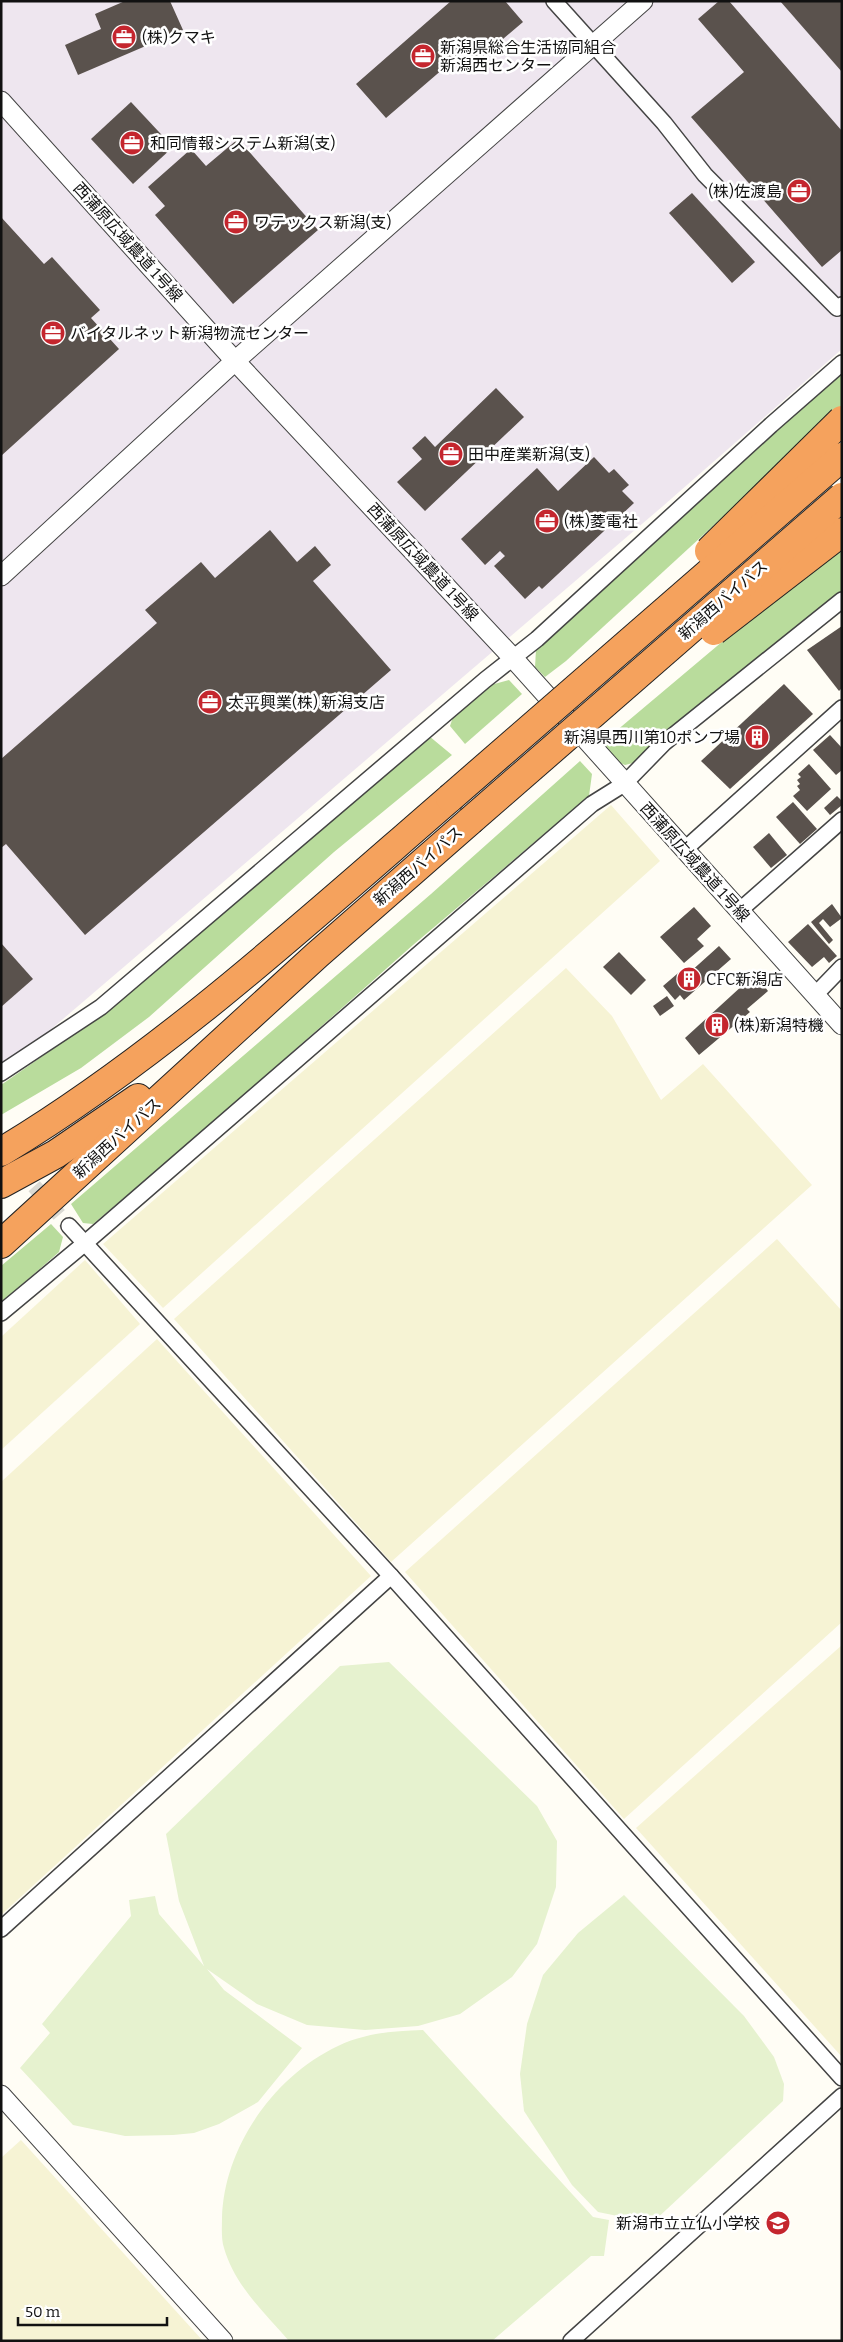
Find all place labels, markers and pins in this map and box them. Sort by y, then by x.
office icon: (株)クマキ [111,24,137,50]
place label: (株)クマキ [142,28,216,47]
place label: 新潟県総合生活協同組合 新潟西センター [440,38,616,75]
office icon: 新潟県総合生活協同組合 新潟西センター [410,43,436,69]
office icon: 和同情報システム新潟(支) [119,130,145,156]
place label: 和同情報システム新潟(支) [150,134,335,153]
office icon: (株)佐渡島 [786,178,812,204]
place label: (株)佐渡島 [708,182,782,201]
office icon: ワテックス新潟(支) [223,209,249,235]
place label: ワテックス新潟(支) [254,213,391,232]
office icon: バイタルネット新潟物流センター [40,320,66,346]
place label: バイタルネット新潟物流センター [70,324,309,343]
office icon: 田中産業新潟(支) [438,441,464,467]
place label: 田中産業新潟(支) [468,445,590,464]
office icon: (株)菱電社 [534,508,560,534]
place label: (株)菱電社 [564,512,638,531]
office icon: 太平興業(株) 新潟支店 [197,689,223,715]
place label: 太平興業(株) 新潟支店 [228,693,385,712]
building icon: 新潟県西川第10ポンプ場 [744,724,770,750]
place label: 新潟県西川第10ポンプ場 [564,728,740,747]
building icon: CFC新潟店 [676,966,702,992]
place label: CFC新潟店 [706,970,783,989]
building icon: (株)新潟特機 [704,1012,730,1038]
place label: (株)新潟特機 [734,1016,824,1035]
school or university icon: 新潟市立立仏小学校 [765,2210,791,2236]
place label: 新潟市立立仏小学校 [616,2214,760,2233]

